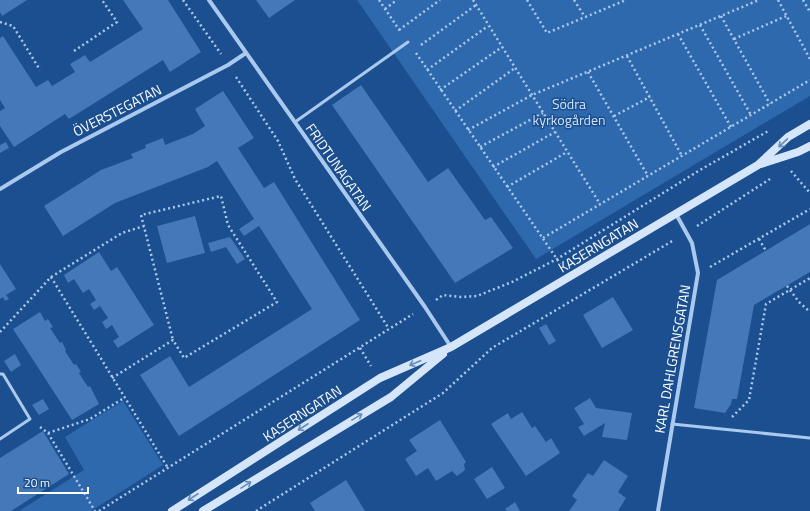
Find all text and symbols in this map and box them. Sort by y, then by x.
street label: ÖVERSTEGATAN [69,79,165,141]
park label: Södra kyrkogården [532,93,606,130]
street label: FRIDTUNAGATAN [301,119,377,215]
one-way arrow [777,138,788,147]
street label: KASERNGATAN [554,213,642,277]
street label: KARL DAHLGRENSGATAN [649,283,695,435]
one-way arrow [410,360,422,367]
street label: KASERNGATAN [258,380,346,446]
one-way arrow [351,413,363,421]
one-way arrow [297,424,309,432]
scale bar [18,469,88,495]
text: 20 m [24,473,50,492]
one-way arrow [240,481,251,489]
one-way arrow [188,493,199,502]

